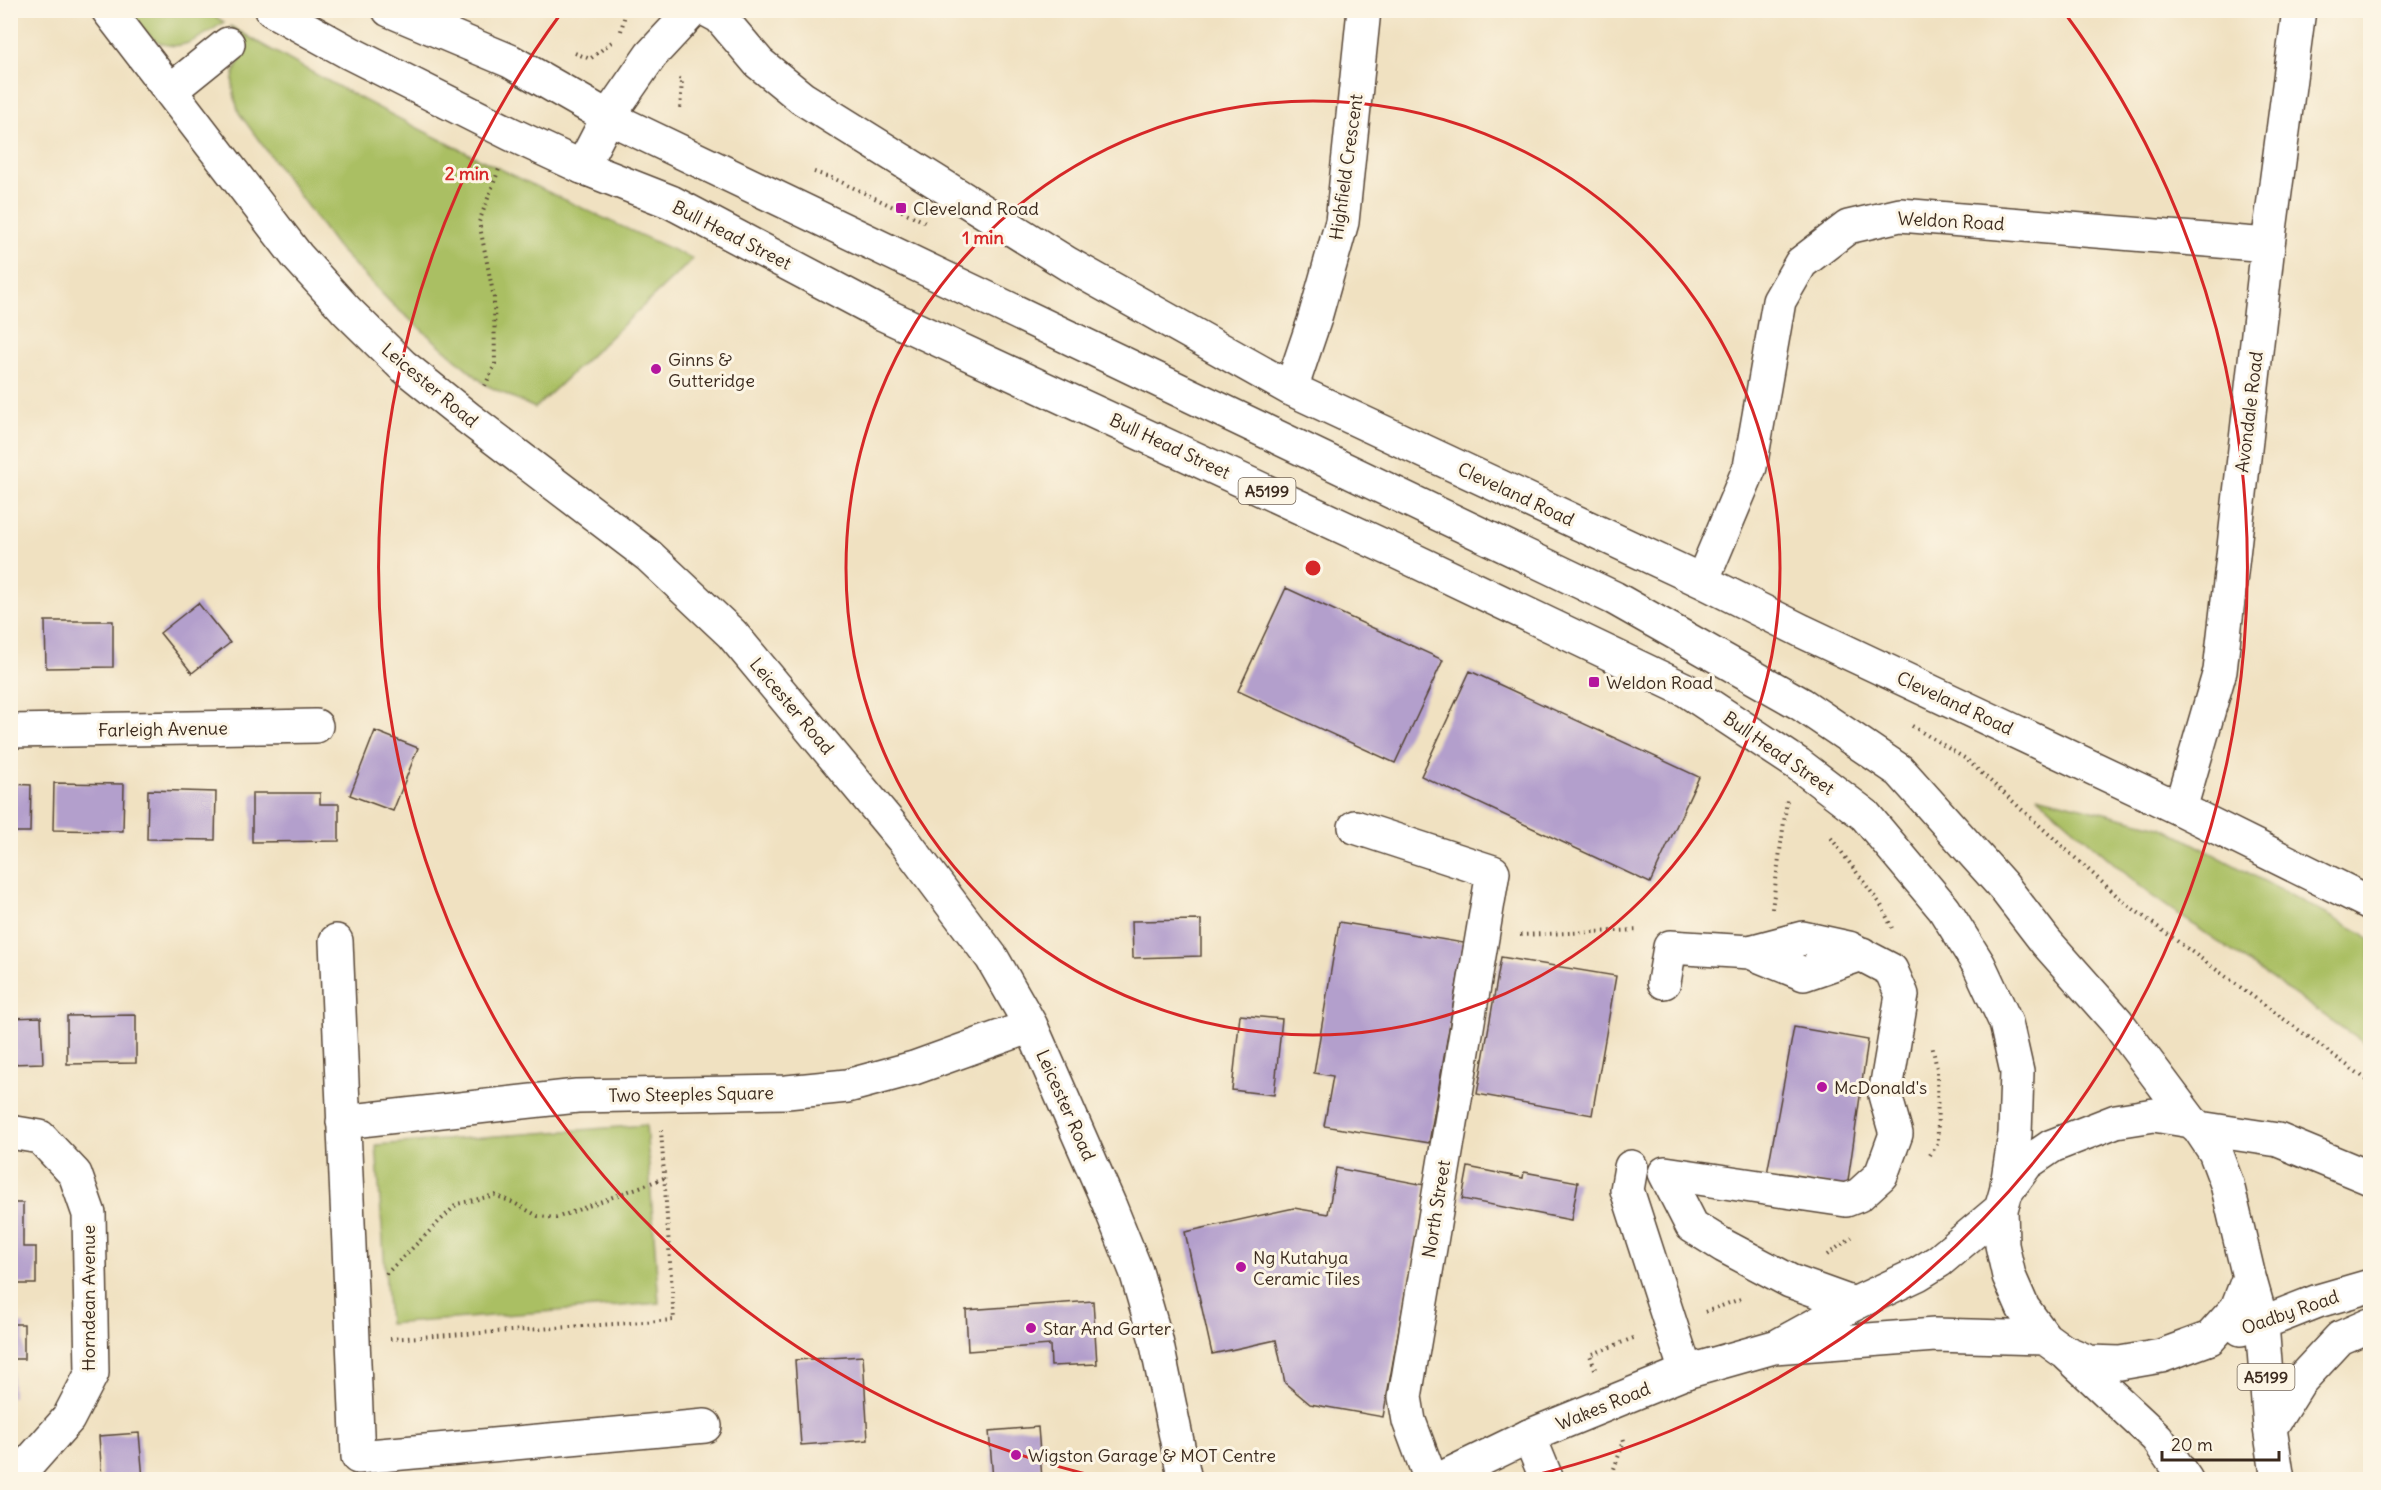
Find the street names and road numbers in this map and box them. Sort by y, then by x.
street label: Highfield Crescent [1324,93,1368,241]
street label: Bull Head Street [669,195,795,275]
street label: Weldon Road [1897,207,2005,235]
street label: Leicester Road [377,338,483,432]
street label: Avondale Road [2230,350,2268,474]
street label: Bull Head Street [1106,408,1234,484]
street label: Cleveland Road [1454,457,1578,531]
road number: A5199 [1238,478,1296,504]
street label: Leicester Road [745,653,839,759]
street label: Cleveland Road [1893,666,2017,740]
street label: Bull Head Street [1719,706,1839,800]
street label: Farleigh Avenue [98,716,228,742]
street label: Leicester Road [1031,1046,1101,1164]
street label: Two Steeples Square [608,1081,774,1107]
street label: North Street [1417,1159,1455,1259]
street label: Horndean Avenue [77,1225,100,1371]
street label: Oadby Road [2238,1284,2342,1339]
road number: A5199 [2238,1364,2294,1390]
street label: Wakes Road [1553,1377,1654,1435]

